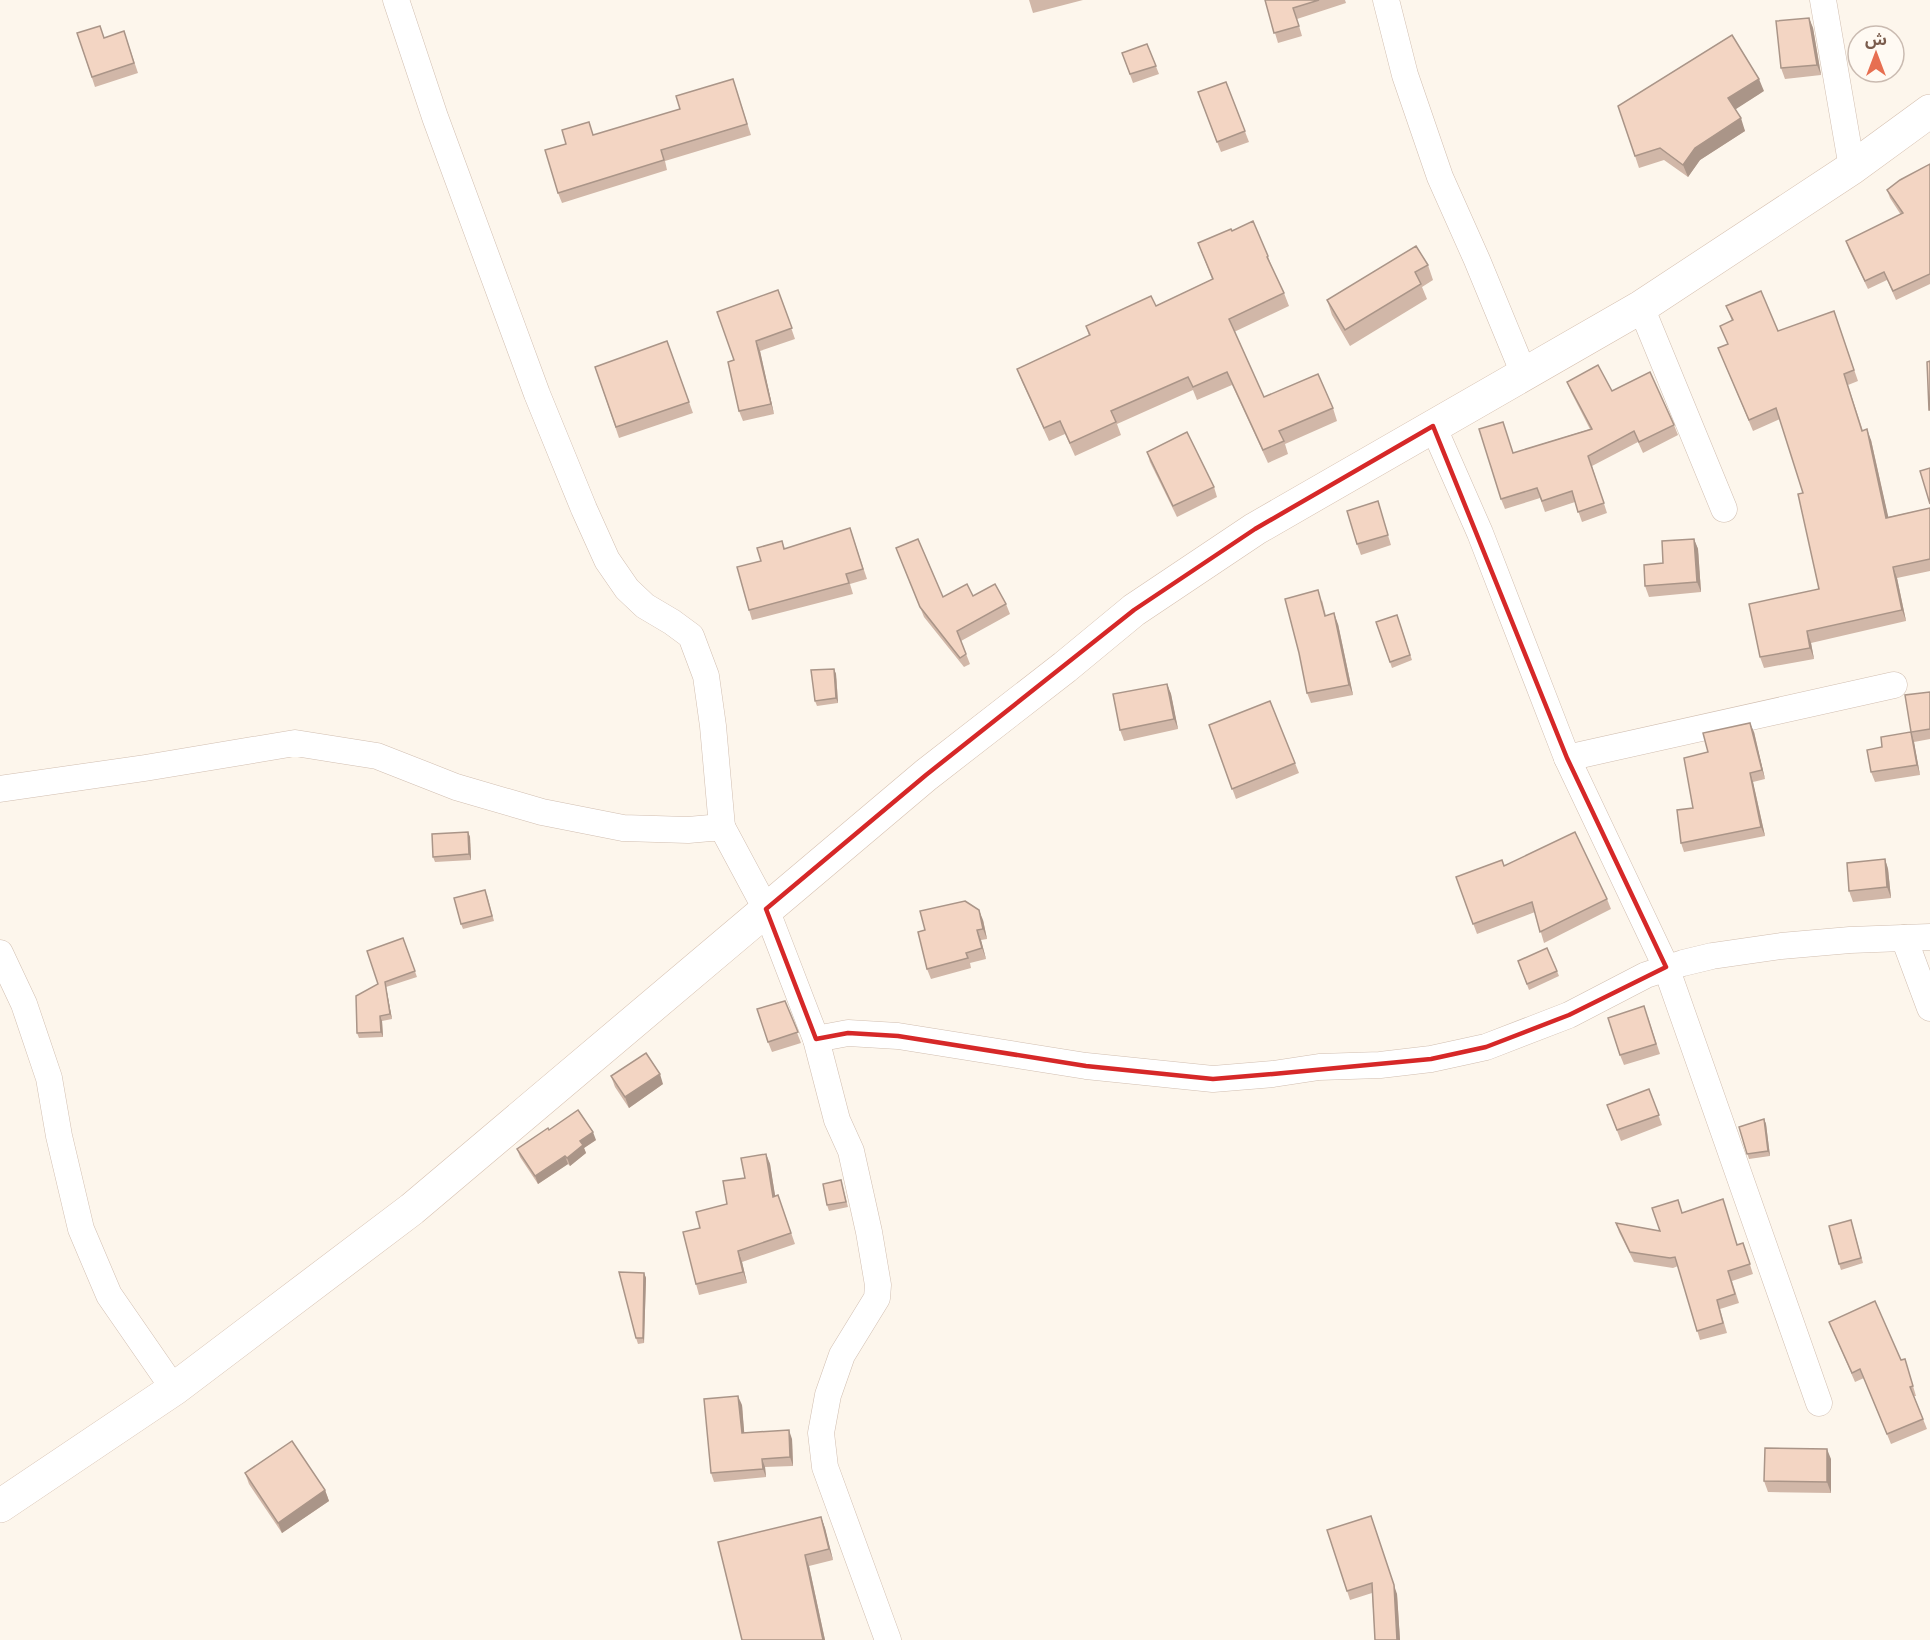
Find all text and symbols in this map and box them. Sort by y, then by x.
north arrow [1846,24,1906,84]
text: ش [1865,30,1887,49]

